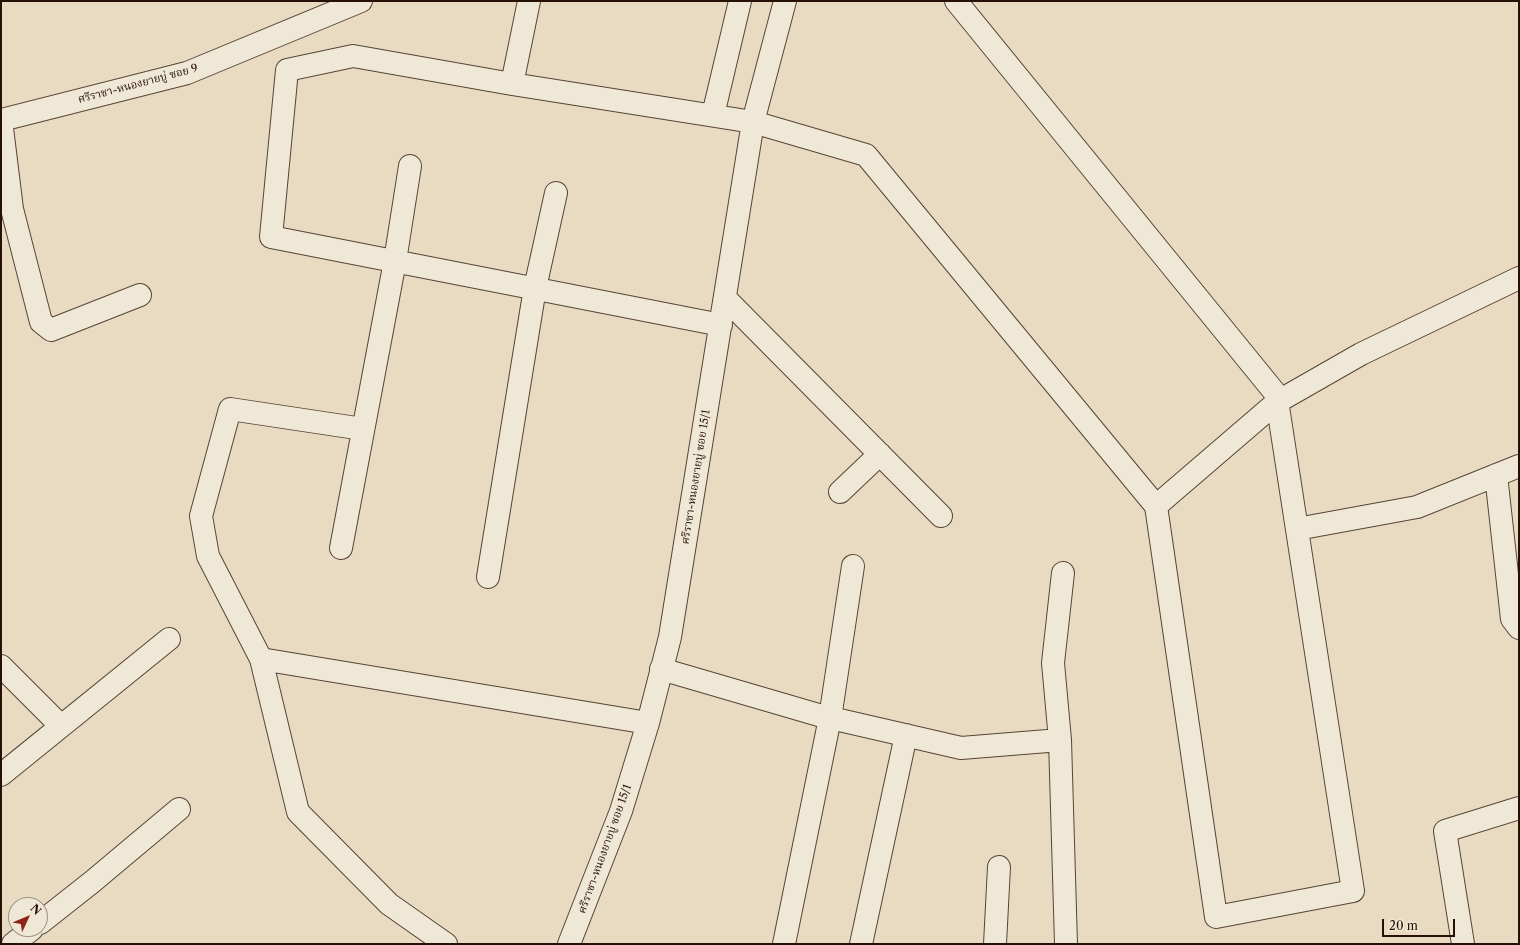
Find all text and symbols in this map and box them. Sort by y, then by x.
street label: ศรีราชา-หนองยายบู่ ซอย 9 [77,62,199,106]
street label: ศรีราชา-หนองยายบู่ ซอย 15/1 [679,409,713,545]
street label: ศรีราชา-หนองยายบู่ ซอย 15/1 [575,783,635,915]
north arrow [8,897,48,937]
text: N [28,901,44,918]
scale bar [1384,911,1457,937]
text: 20 m [1389,918,1418,933]

